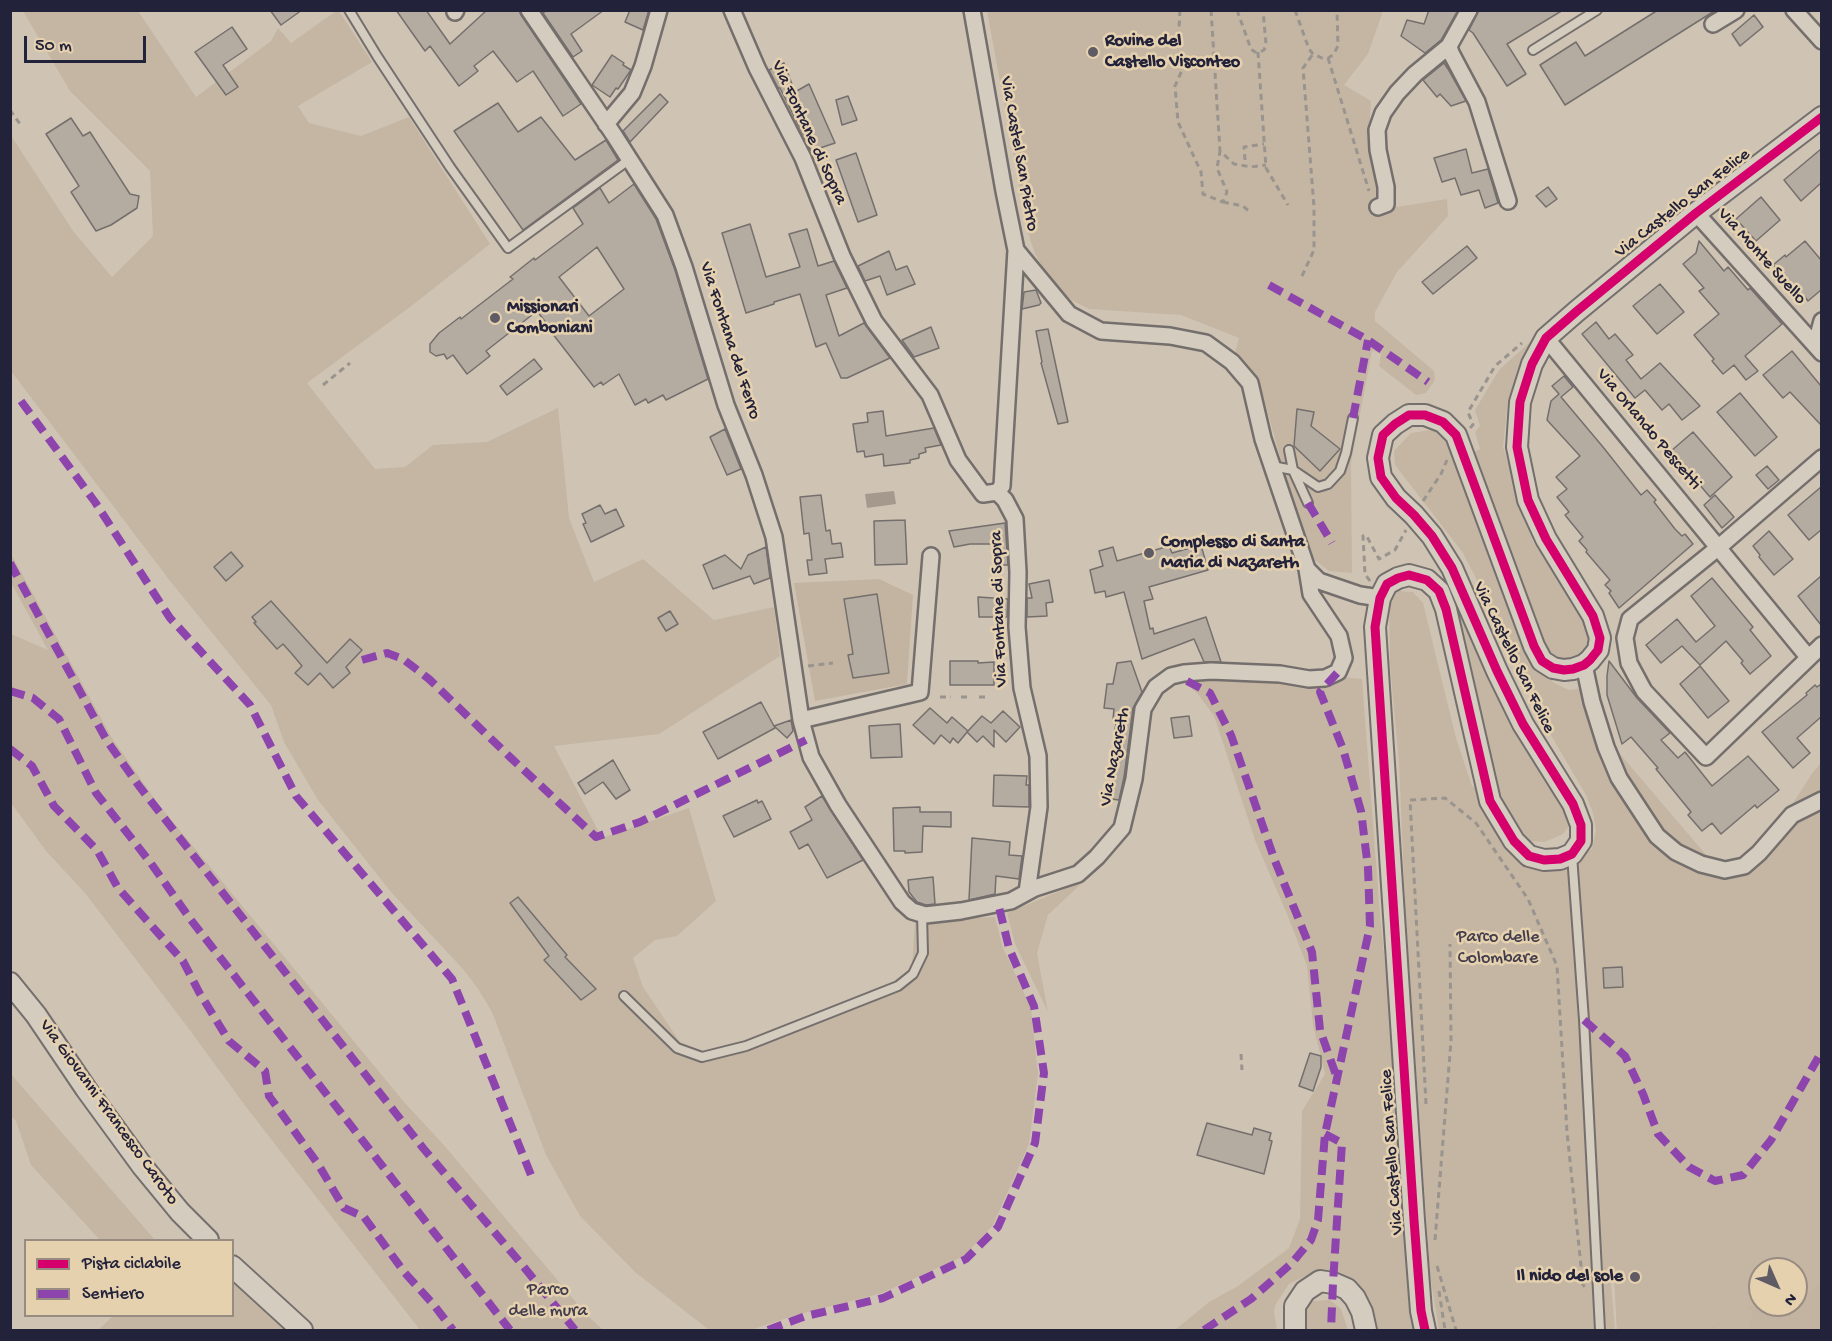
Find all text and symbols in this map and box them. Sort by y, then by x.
scale bar [27,24,148,62]
place label: Rovine del Castello Visconteo [1105,31,1240,74]
text: 50 m [35,36,72,57]
marker: Rovine del Castello Visconteo [1086,45,1100,59]
street label: Via Fontane di Sopra [765,58,851,208]
street label: Via Castel San Pietro [994,75,1042,233]
street label: Via Castello San Felice [1611,144,1755,264]
street label: Via Monte Suello [1712,204,1810,310]
street label: Via Fontana del Ferro [693,260,765,422]
place label: Missionari Comboniani [507,297,593,340]
marker: Missionari Comboniani [488,311,502,325]
street label: Via Orlando Pescetti [1591,365,1705,495]
street label: Via Fontane di Sopra [986,530,1014,688]
place label: Complesso di Santa Maria di Nazareth [1161,532,1305,574]
marker: Complesso di Santa Maria di Nazareth [1142,546,1156,560]
street label: Via Castello San Felice [1467,579,1559,737]
street label: Via Nazareth [1096,706,1136,808]
park label: Parco delle Colombare [1456,927,1540,970]
street label: Via Giovanni Francesco Caroto [33,1016,183,1210]
street label: Via Castello San Felice [1376,1069,1410,1235]
legend [24,1239,234,1317]
text: Pista ciclabile [82,1254,181,1275]
north arrow [1748,1257,1808,1317]
place label: Il nido del sole [1517,1266,1623,1288]
marker: Il nido del sole [1628,1270,1642,1284]
park label: Parco delle mura [509,1280,587,1322]
text: Sentiero [82,1284,144,1305]
text: N [1779,1288,1800,1309]

